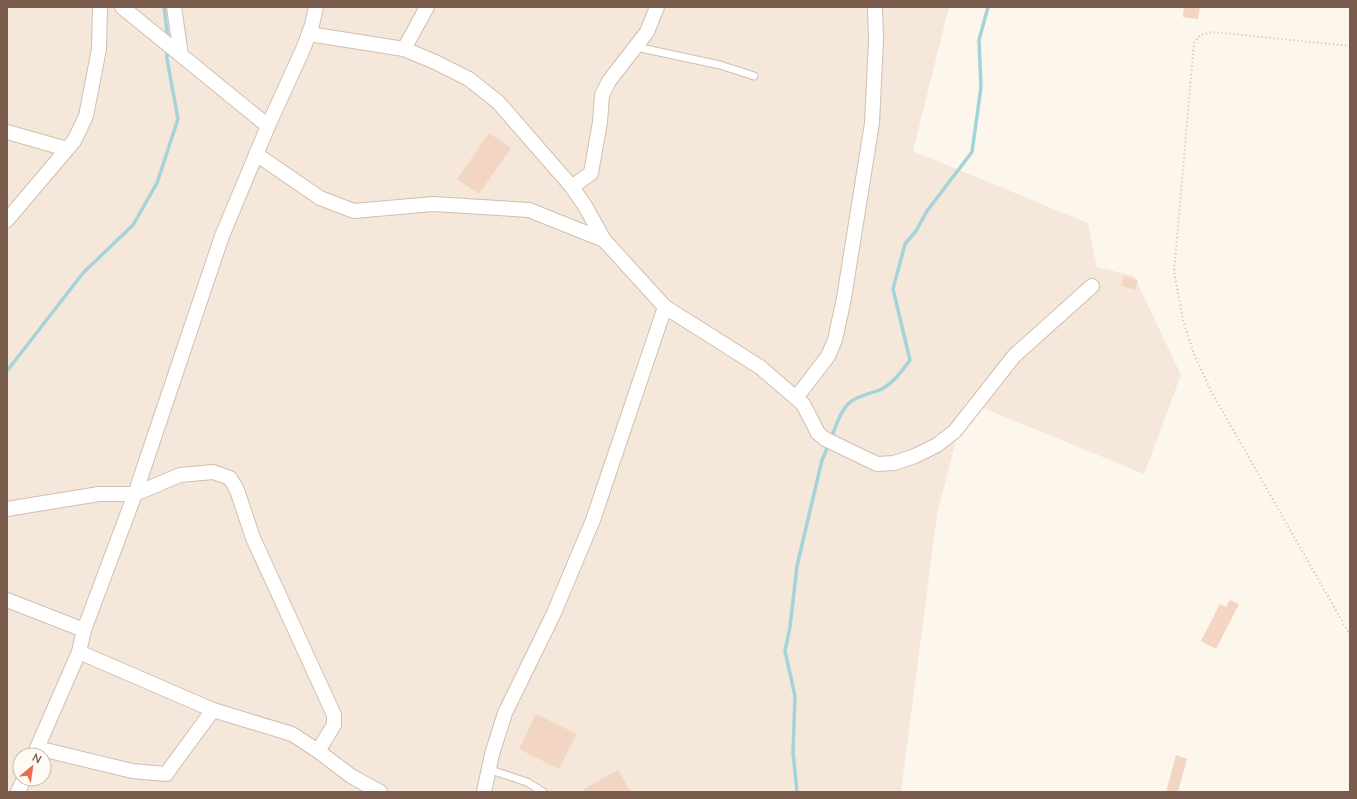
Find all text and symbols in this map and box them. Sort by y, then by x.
north arrow [12,747,52,787]
text: N [30,750,44,766]

